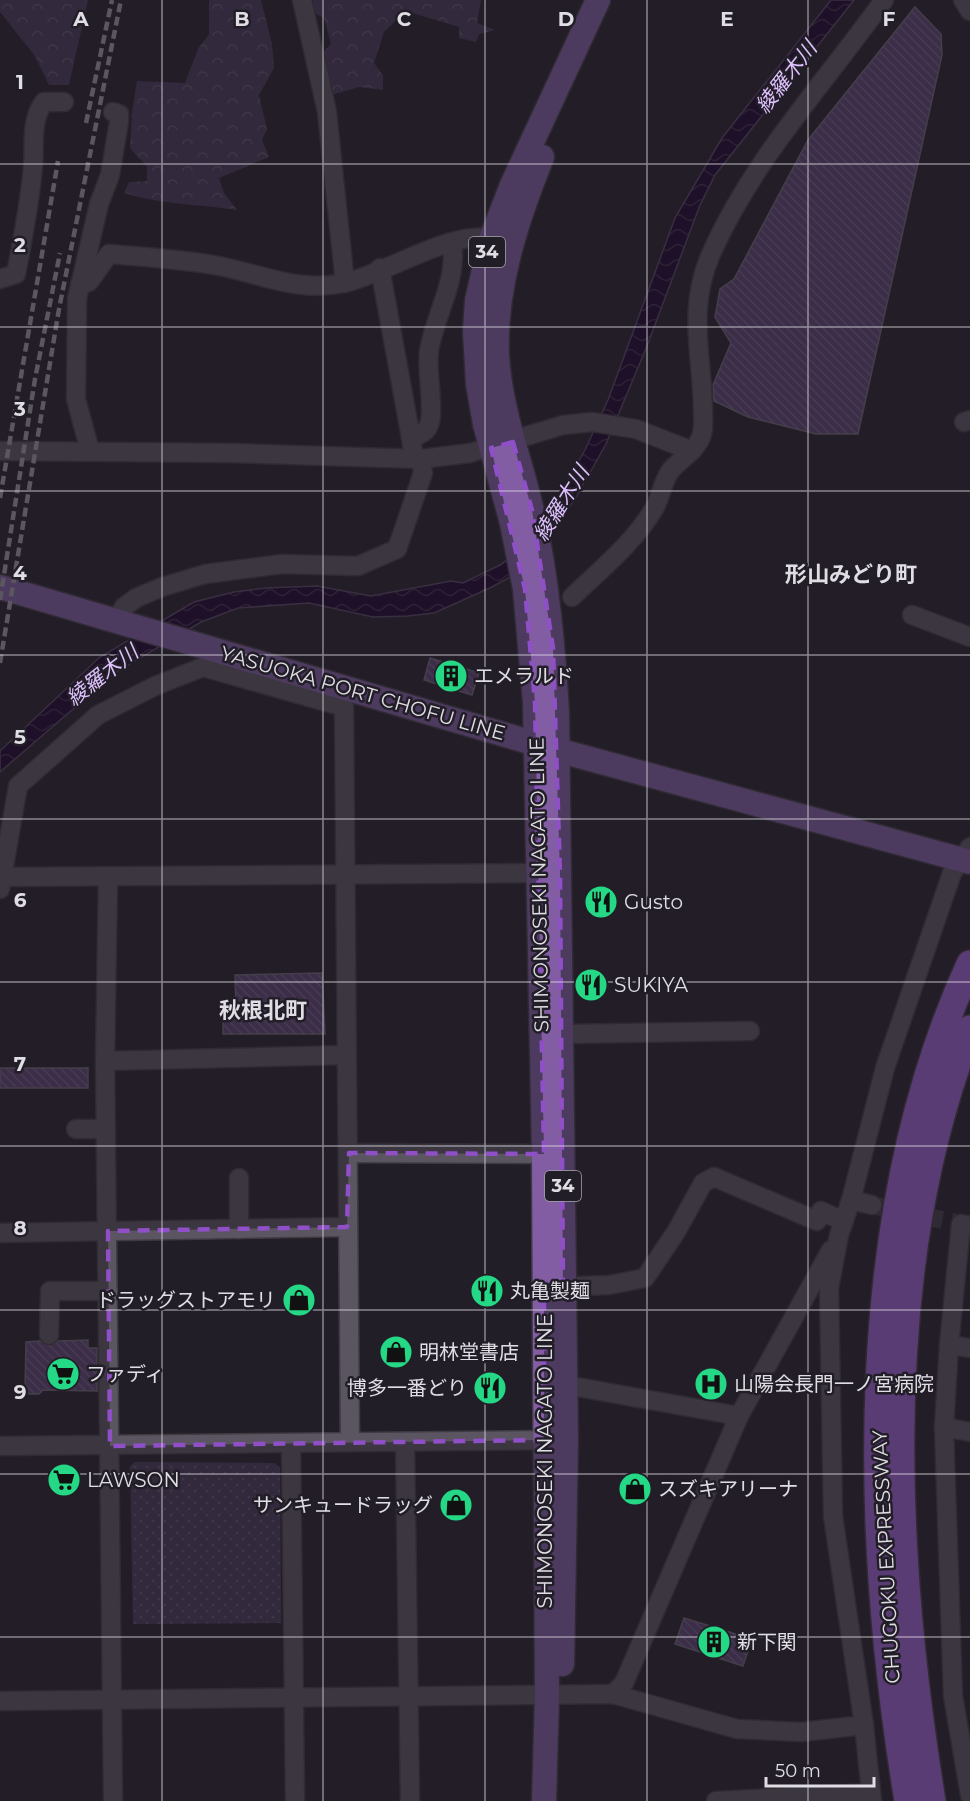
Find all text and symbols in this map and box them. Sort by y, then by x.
text: A [72,7,89,31]
text: B [234,7,250,31]
text: C [397,7,412,31]
text: D [558,7,574,31]
text: E [720,7,734,31]
text: F [883,7,896,31]
water label: 綾羅木川 [750,35,823,118]
text: 1 [16,70,24,94]
text: 2 [14,233,26,257]
road number: 34 [469,237,505,267]
text: 3 [13,397,26,421]
water label: 綾羅木川 [528,459,595,545]
text: 4 [13,561,27,585]
district label: 形山みどり町 [785,561,917,588]
water label: 綾羅木川 [61,638,144,711]
street label: YASUOKA PORT CHOFU LINE [218,641,508,745]
building icon: エメラルド [433,658,469,694]
place label: エメラルド [474,664,574,688]
text: 5 [14,725,26,749]
street label: SHIMONOSEKI NAGATO LINE [524,737,554,1033]
restaurant icon: Gusto [583,884,619,920]
text: 6 [14,888,27,912]
place label: Gusto [624,890,683,914]
restaurant icon: SUKIYA [573,967,609,1003]
place label: SUKIYA [614,973,689,997]
district label: 秋根北町 [219,997,307,1024]
text: 7 [14,1052,26,1076]
road number: 34 [545,1171,581,1201]
text: 8 [13,1216,27,1240]
restaurant icon: 丸亀製麺 [469,1273,505,1309]
place label: 丸亀製麺 [510,1279,590,1303]
shop icon: ドラッグストアモリ [281,1282,317,1318]
place label: ドラッグストアモリ [96,1288,276,1312]
street label: SHIMONOSEKI NAGATO LINE [533,1314,557,1608]
shop icon: 明林堂書店 [378,1334,414,1370]
place label: 明林堂書店 [419,1340,519,1364]
supermarket icon: ファディ [45,1356,81,1392]
place label: ファディ [86,1362,165,1386]
hospital icon: 山陽会長門一ノ宮病院 [693,1366,729,1402]
restaurant icon: 博多一番どり [472,1370,508,1406]
place label: 山陽会長門一ノ宮病院 [734,1372,934,1396]
place label: 博多一番どり [347,1376,467,1400]
text: 9 [14,1380,26,1404]
street label: CHUGOKU EXPRESSWAY [867,1429,905,1684]
supermarket icon: LAWSON [46,1462,82,1498]
place label: LAWSON [87,1468,180,1492]
shop icon: スズキアリーナ [617,1471,653,1507]
place label: スズキアリーナ [658,1477,798,1501]
shop icon: サンキュードラッグ [438,1487,474,1523]
place label: サンキュードラッグ [253,1493,433,1517]
building icon: 新下関 [696,1624,732,1660]
place label: 新下関 [737,1630,797,1654]
scale bar [766,1750,874,1788]
text: 50 m [775,1760,821,1782]

